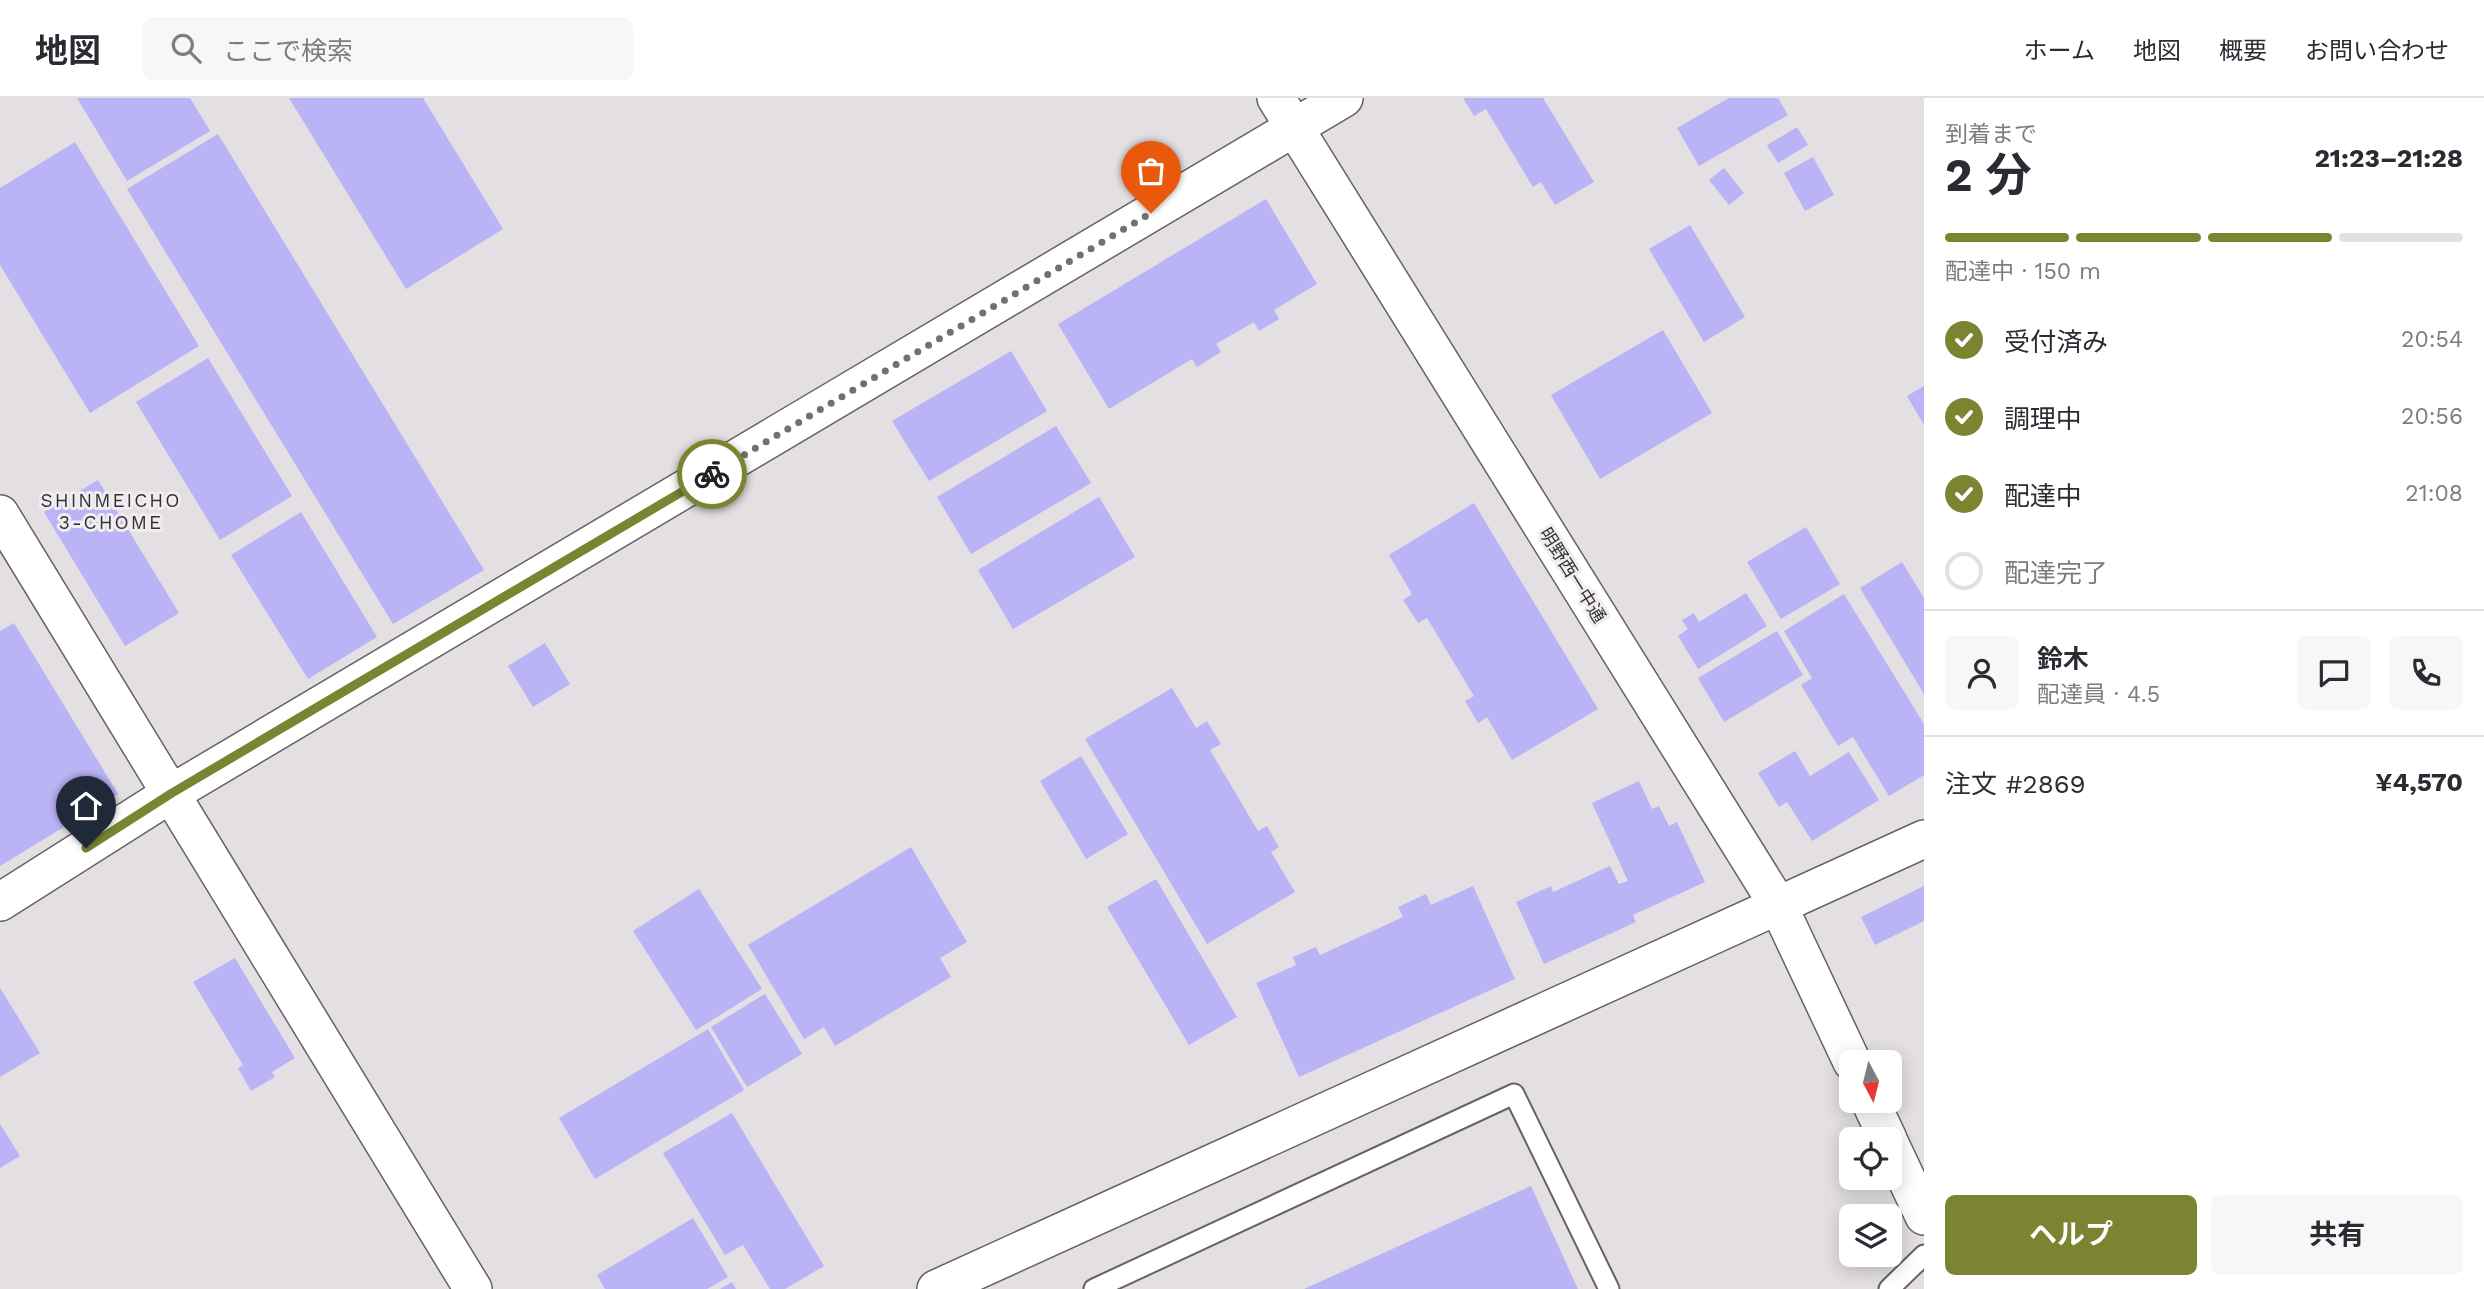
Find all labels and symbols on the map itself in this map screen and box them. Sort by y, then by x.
pin [1121,141,1181,213]
courier [677,439,747,509]
district label: SHINMEICHO 3-CHOME [41,489,181,534]
street label: 明野西一中通 [1535,524,1611,626]
pin [56,776,116,848]
north arrow [1839,1050,1902,1113]

